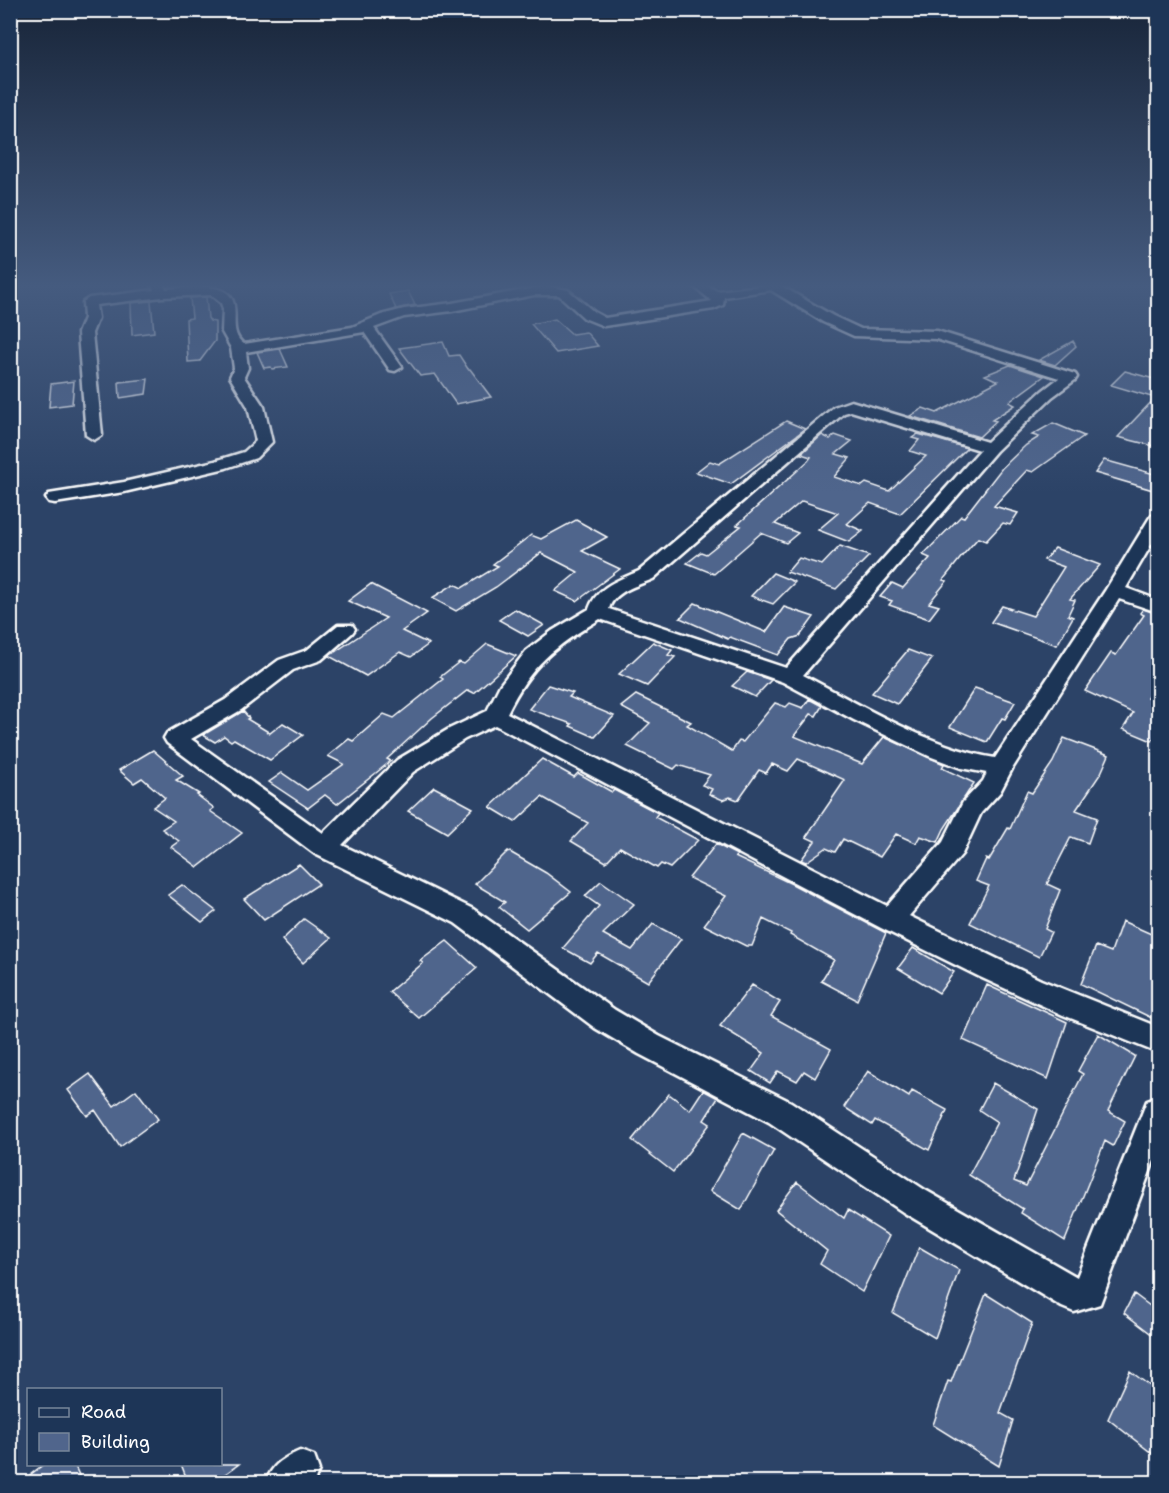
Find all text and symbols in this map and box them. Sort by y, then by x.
legend [27,1388,222,1466]
text: Road [81,1400,126,1424]
text: Building [81,1430,150,1454]

